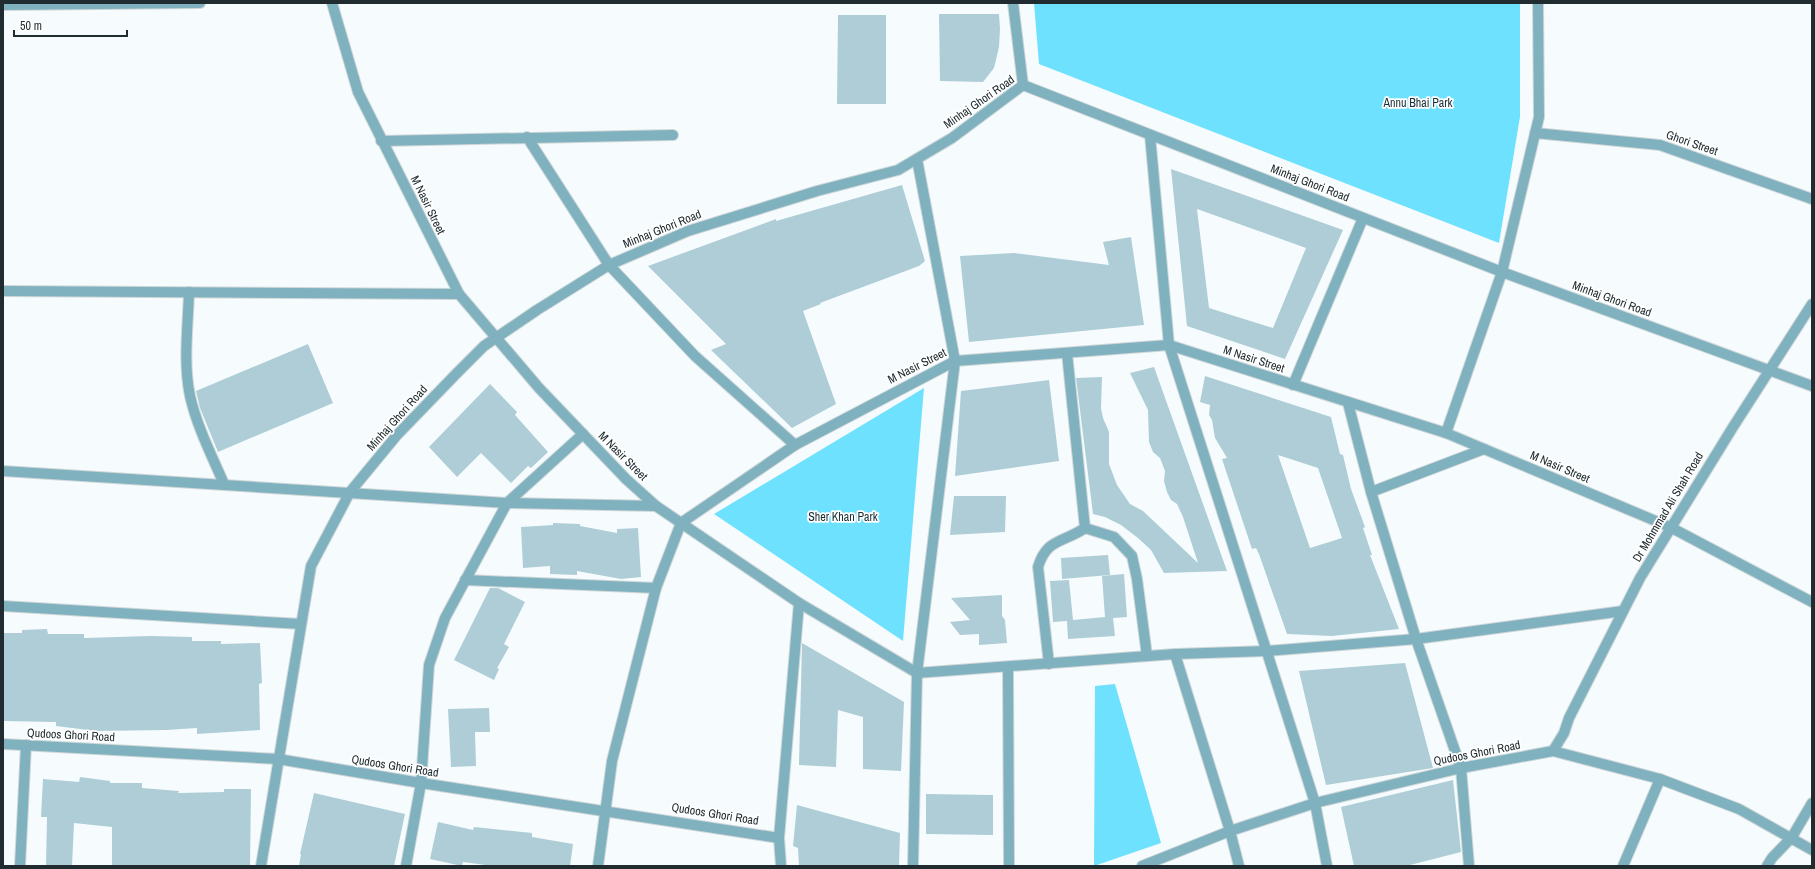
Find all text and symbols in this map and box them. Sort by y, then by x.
scale bar [14,12,127,38]
text: 50 m [20,18,42,34]
street label: Minhaj Ghori Road [940,72,1018,132]
park label: Annu Bhai Park [1383,95,1453,111]
street label: Ghori Street [1664,127,1720,159]
street label: Minhaj Ghori Road [1268,161,1352,205]
street label: M Nasir Street [407,173,449,237]
street label: Minhaj Ghori Road [620,206,704,252]
street label: Minhaj Ghori Road [1570,277,1654,321]
street label: M Nasir Street [1221,342,1287,376]
street label: M Nasir Street [885,344,949,388]
street label: Minhaj Ghori Road [363,382,431,454]
street label: M Nasir Street [595,428,651,484]
street label: M Nasir Street [1528,447,1593,487]
street label: Dr Mohmmad Ali Shah Road [1629,449,1707,565]
park label: Sher Khan Park [808,509,878,525]
street label: Qudoos Ghori Road [27,725,115,745]
street label: Qudoos Ghori Road [1432,737,1522,769]
street label: Qudoos Ghori Road [350,751,440,781]
street label: Qudoos Ghori Road [670,799,760,829]

